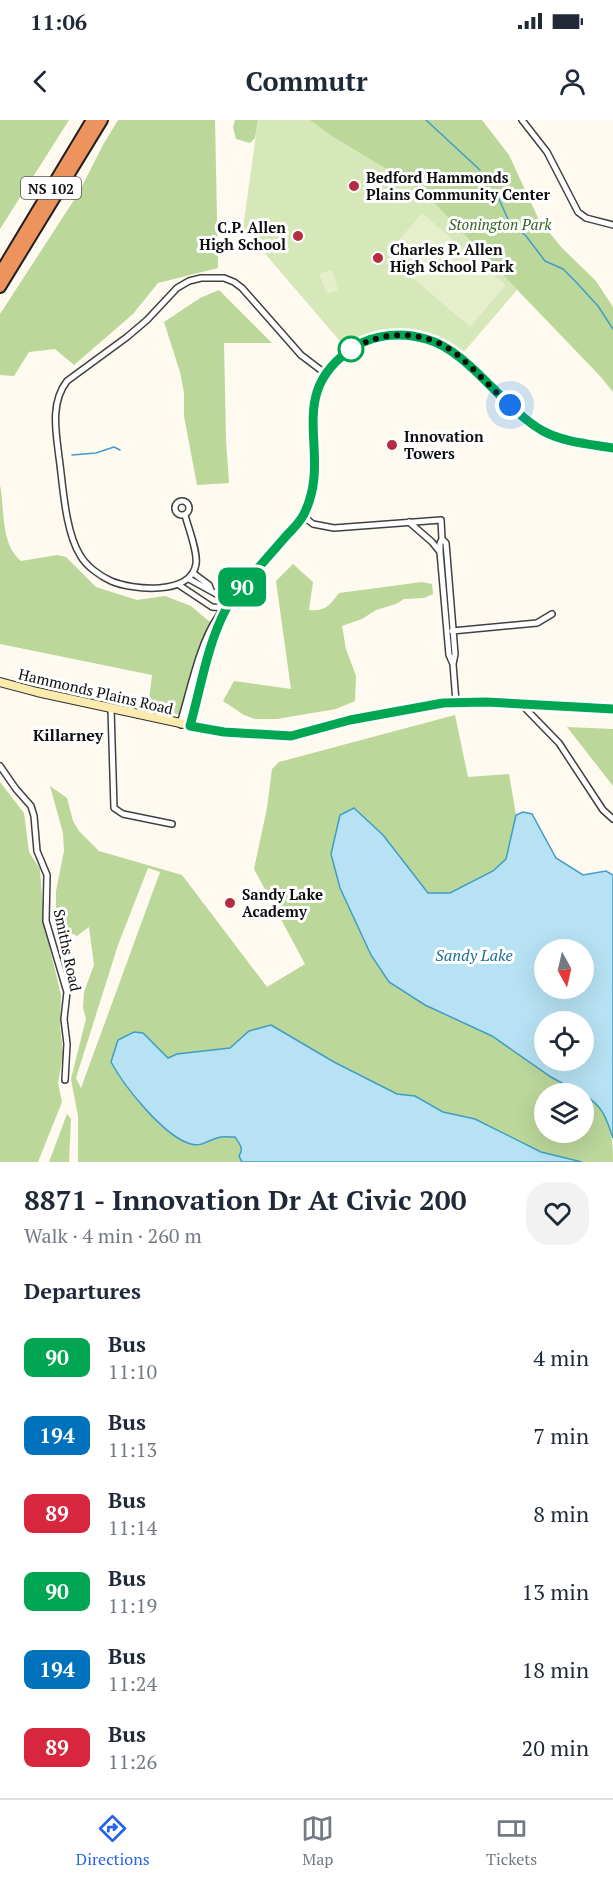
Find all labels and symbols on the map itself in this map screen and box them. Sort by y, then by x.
place label: Bedford Hammonds Plains Community Center [366,167,551,204]
road number: NS 102 [21,177,81,199]
marker: Bedford Hammonds Plains Community Center [347,179,361,193]
park label: Stonington Park [449,214,552,234]
place label: C.P. Allen High School [199,217,286,254]
marker: C.P. Allen High School [291,229,305,243]
place label: Charles P. Allen High School Park [390,239,514,276]
marker: Charles P. Allen High School Park [371,251,385,265]
unlabelled marker [338,336,364,362]
your location [495,390,525,420]
place label: Innovation Towers [404,426,484,463]
marker: Innovation Towers [385,438,399,452]
line badge: 90 [215,568,269,606]
street label: Hammonds Plains Road [17,663,175,719]
district label: Killarney [33,724,104,746]
place label: Sandy Lake Academy [242,884,323,921]
marker: Sandy Lake Academy [223,896,237,910]
street label: Smiths Road [50,907,86,993]
north arrow [534,939,594,999]
water label: Sandy Lake [435,944,513,966]

